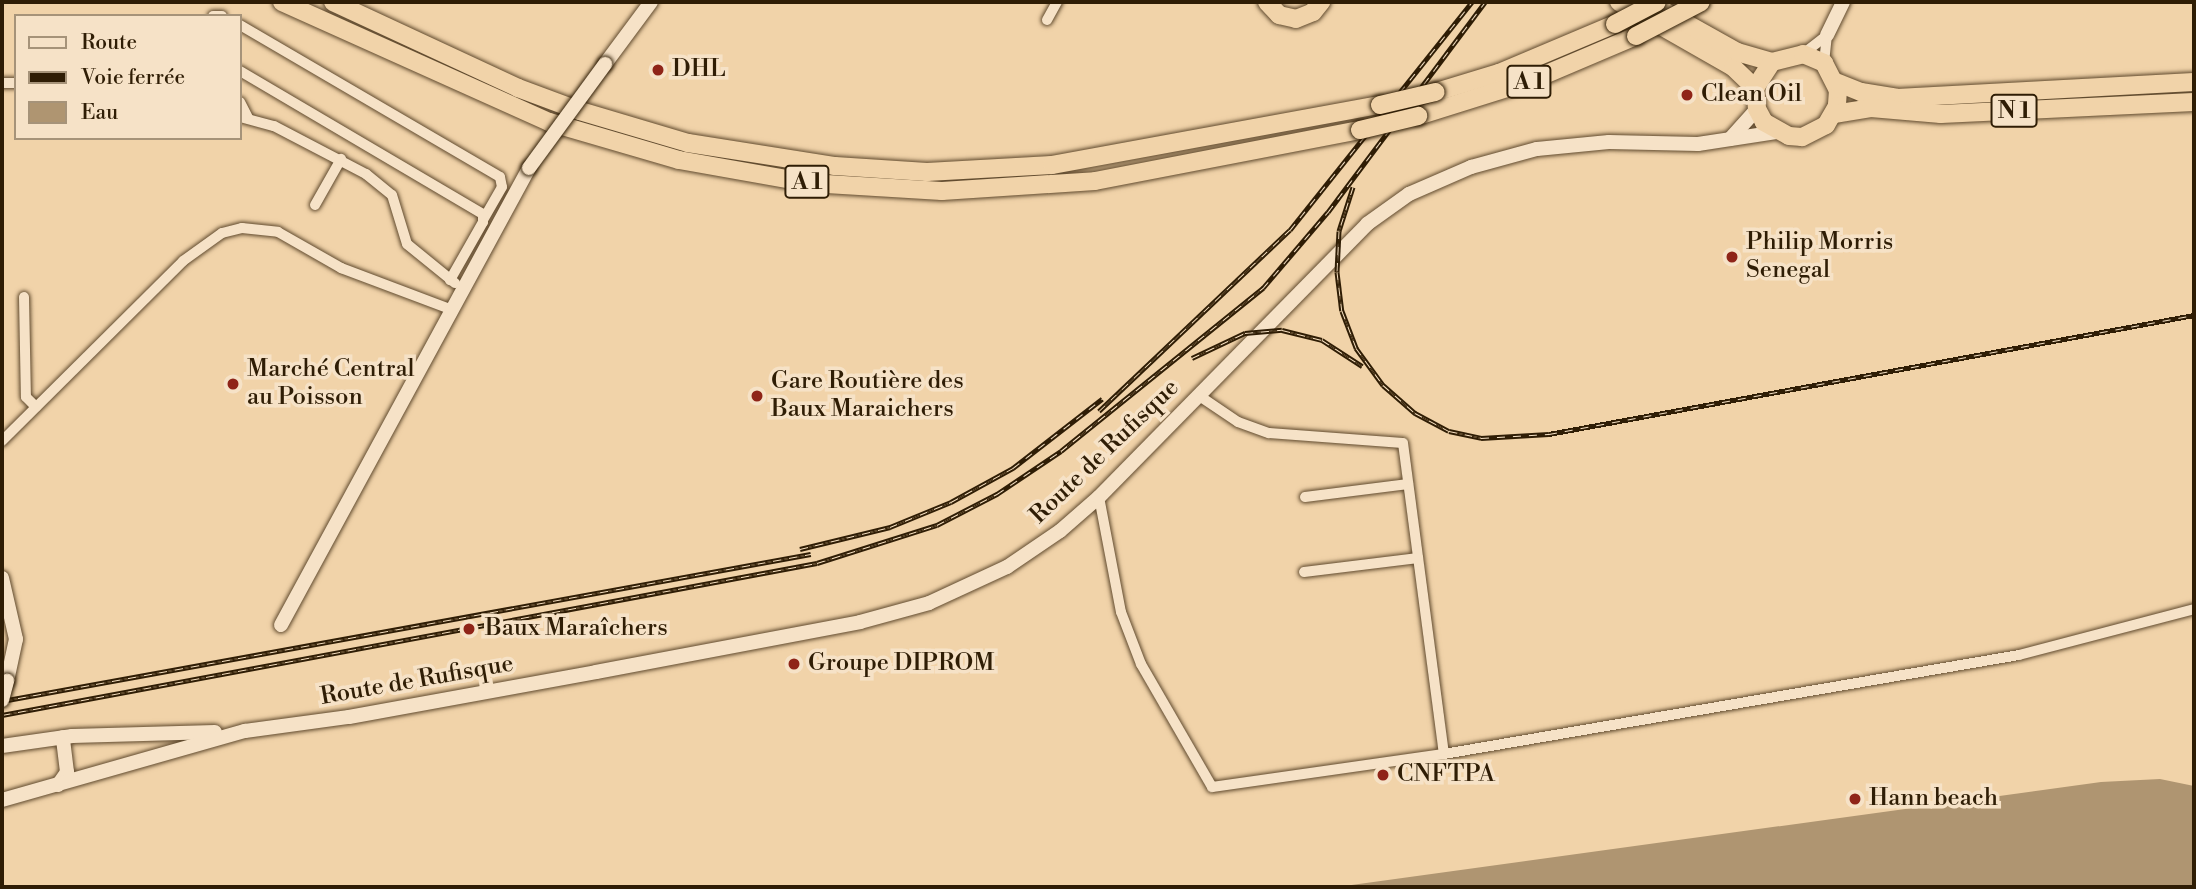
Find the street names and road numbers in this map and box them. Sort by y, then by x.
road number: A 1 [1506,62,1552,102]
road number: N 1 [1990,92,2038,130]
road number: A 1 [784,162,830,202]
street label: Route de Rufisque [1025,374,1185,530]
street label: Route de Rufisque [318,650,516,712]

